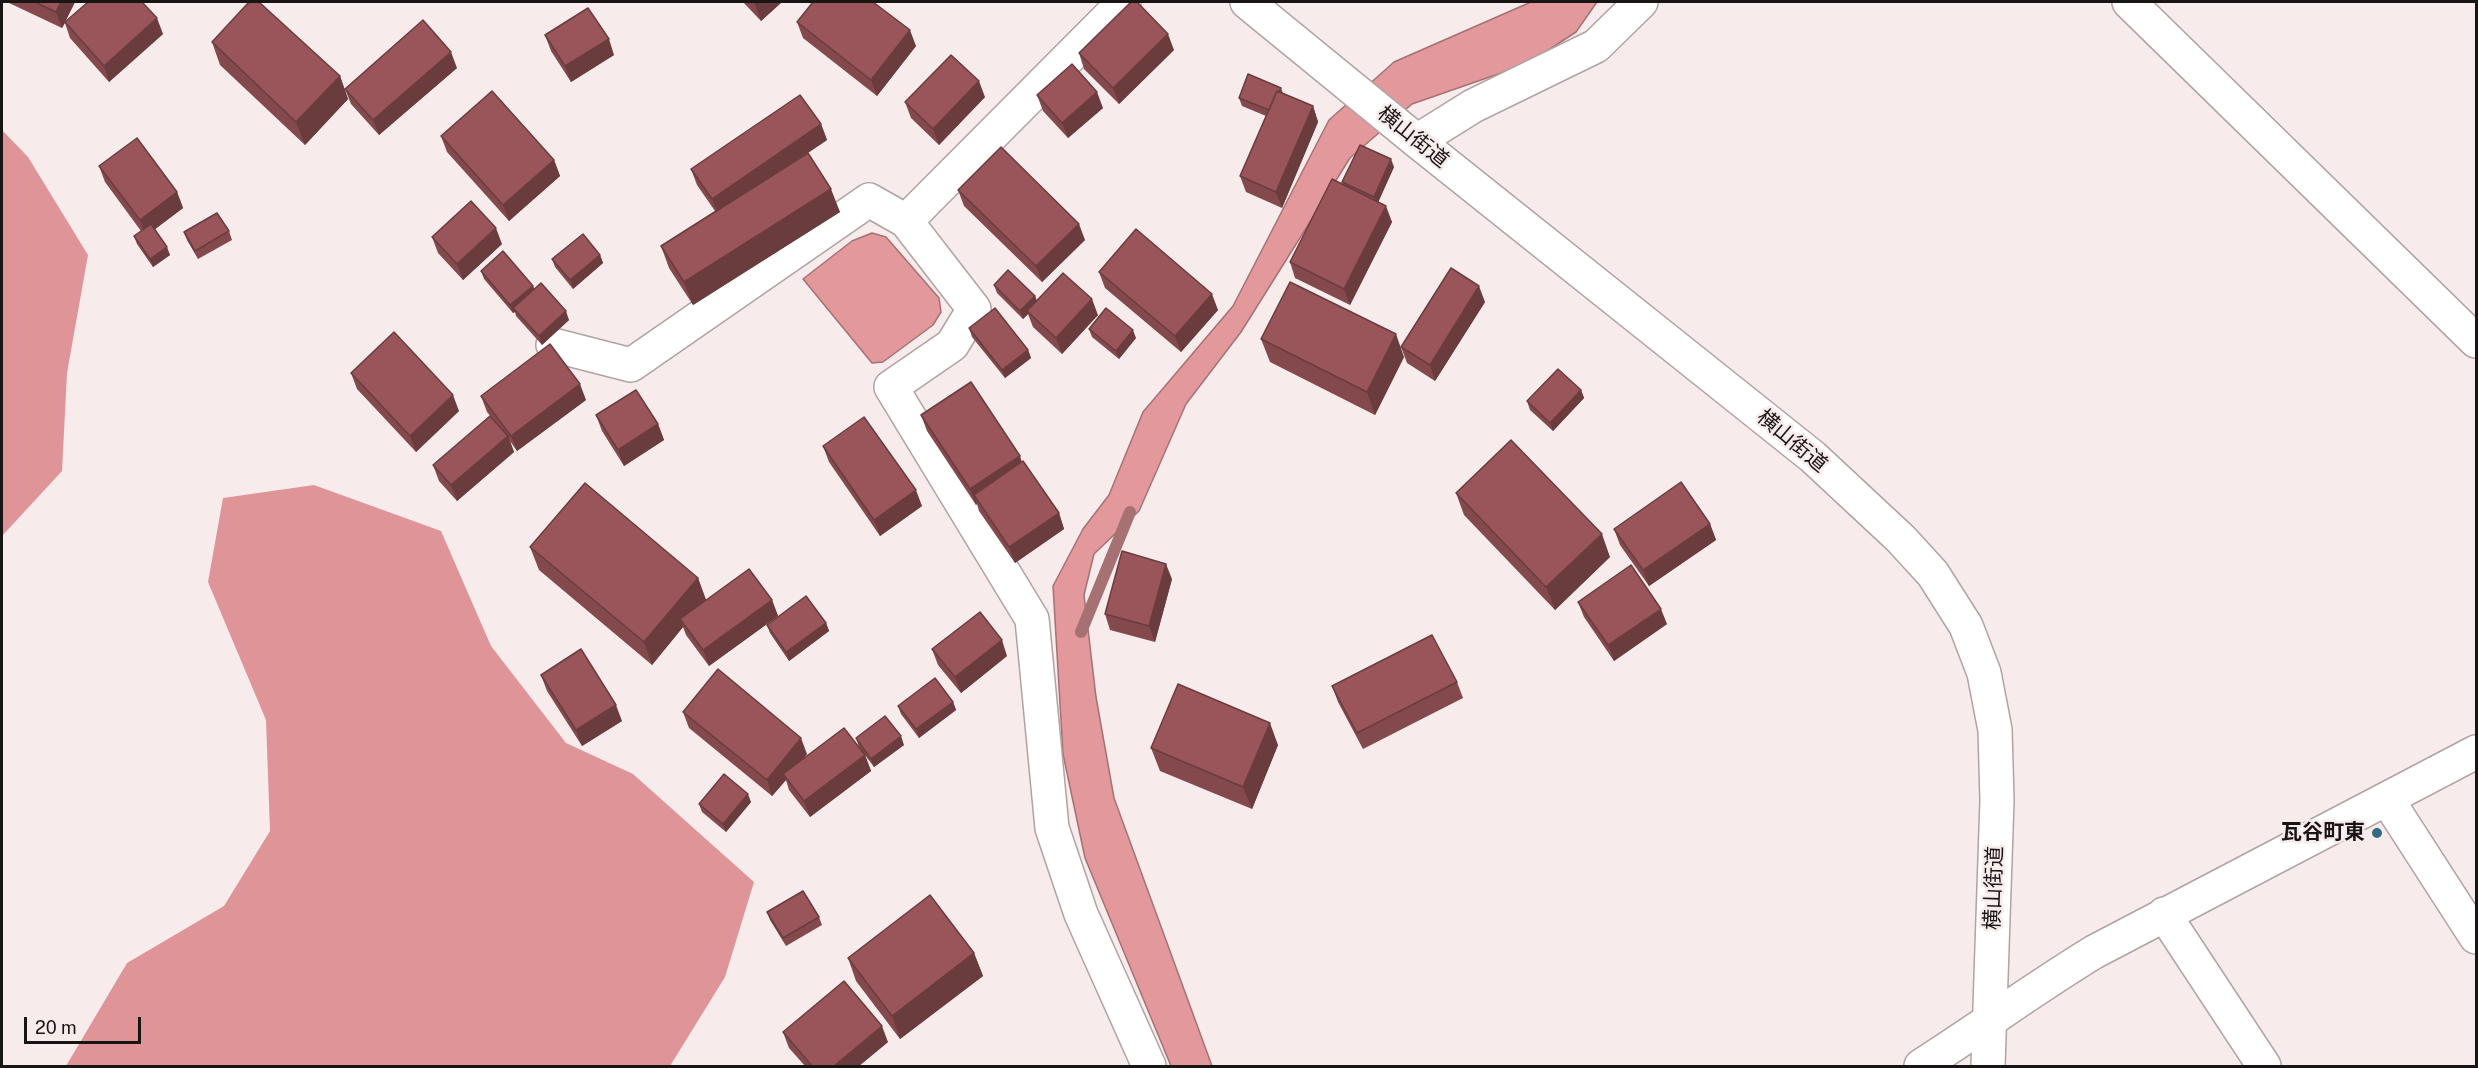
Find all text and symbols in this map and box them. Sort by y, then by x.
street label: 横山街道 [1372,101,1454,173]
street label: 横山街道 [1752,404,1832,478]
place label: 瓦谷町東 [2281,820,2365,846]
marker: 瓦谷町東 [2370,826,2384,840]
street label: 横山街道 [1980,846,2008,930]
scale bar [27,1005,144,1043]
text: 20 m [35,1017,77,1038]

